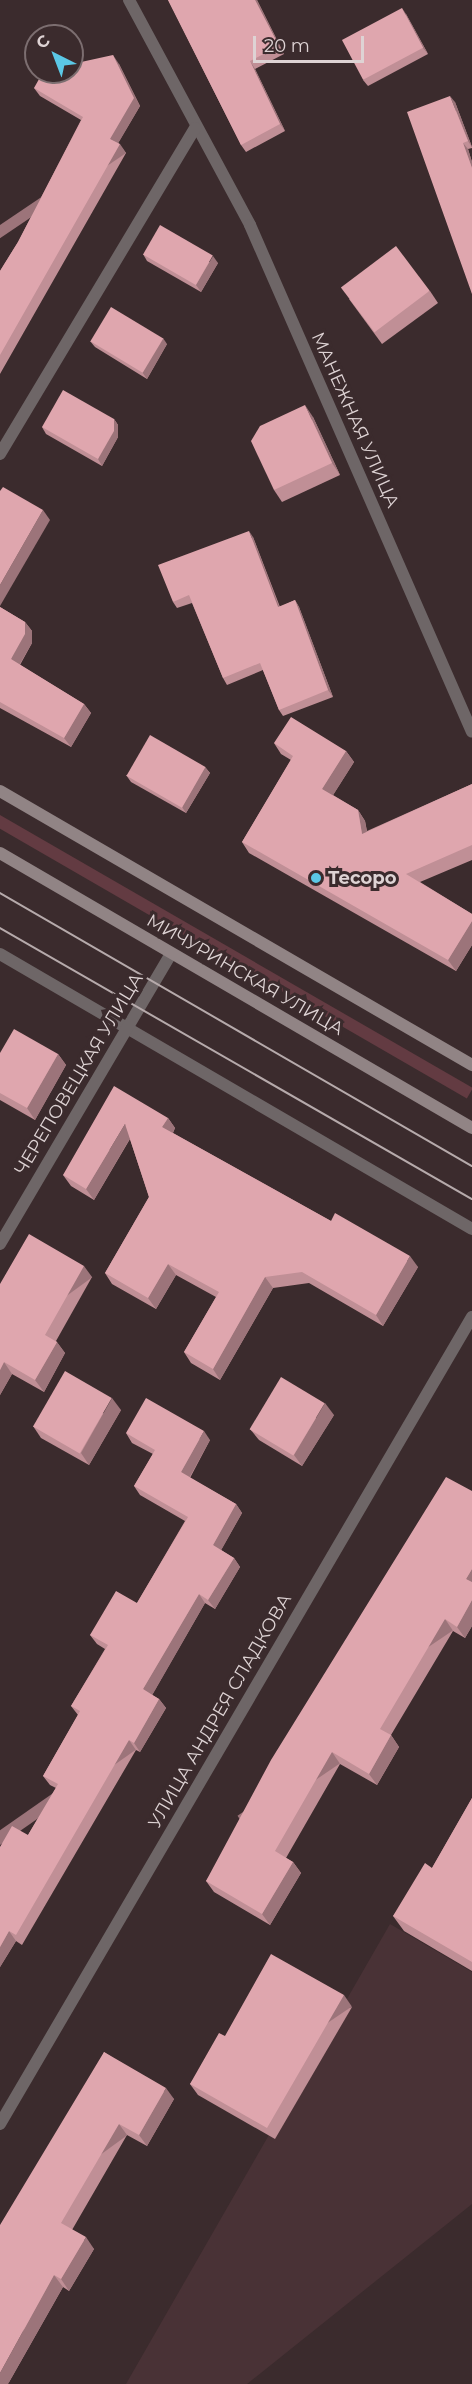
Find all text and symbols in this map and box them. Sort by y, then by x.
north arrow [24,24,84,84]
scale bar [256,24,367,62]
text: С [32,31,54,53]
text: 20 m [264,35,310,57]
street label: МАНЕЖНАЯ УЛИЦА [307,329,403,511]
place label: Тесоро [328,867,397,889]
marker: Тесоро [309,871,323,885]
street label: МИЧУРИНСКАЯ УЛИЦА [143,910,347,1040]
street label: ЧЕРЕПОВЕЦКАЯ УЛИЦА [10,969,148,1179]
street label: УЛИЦА АНДРЕЯ СЛАДКОВА [144,1590,296,1832]

